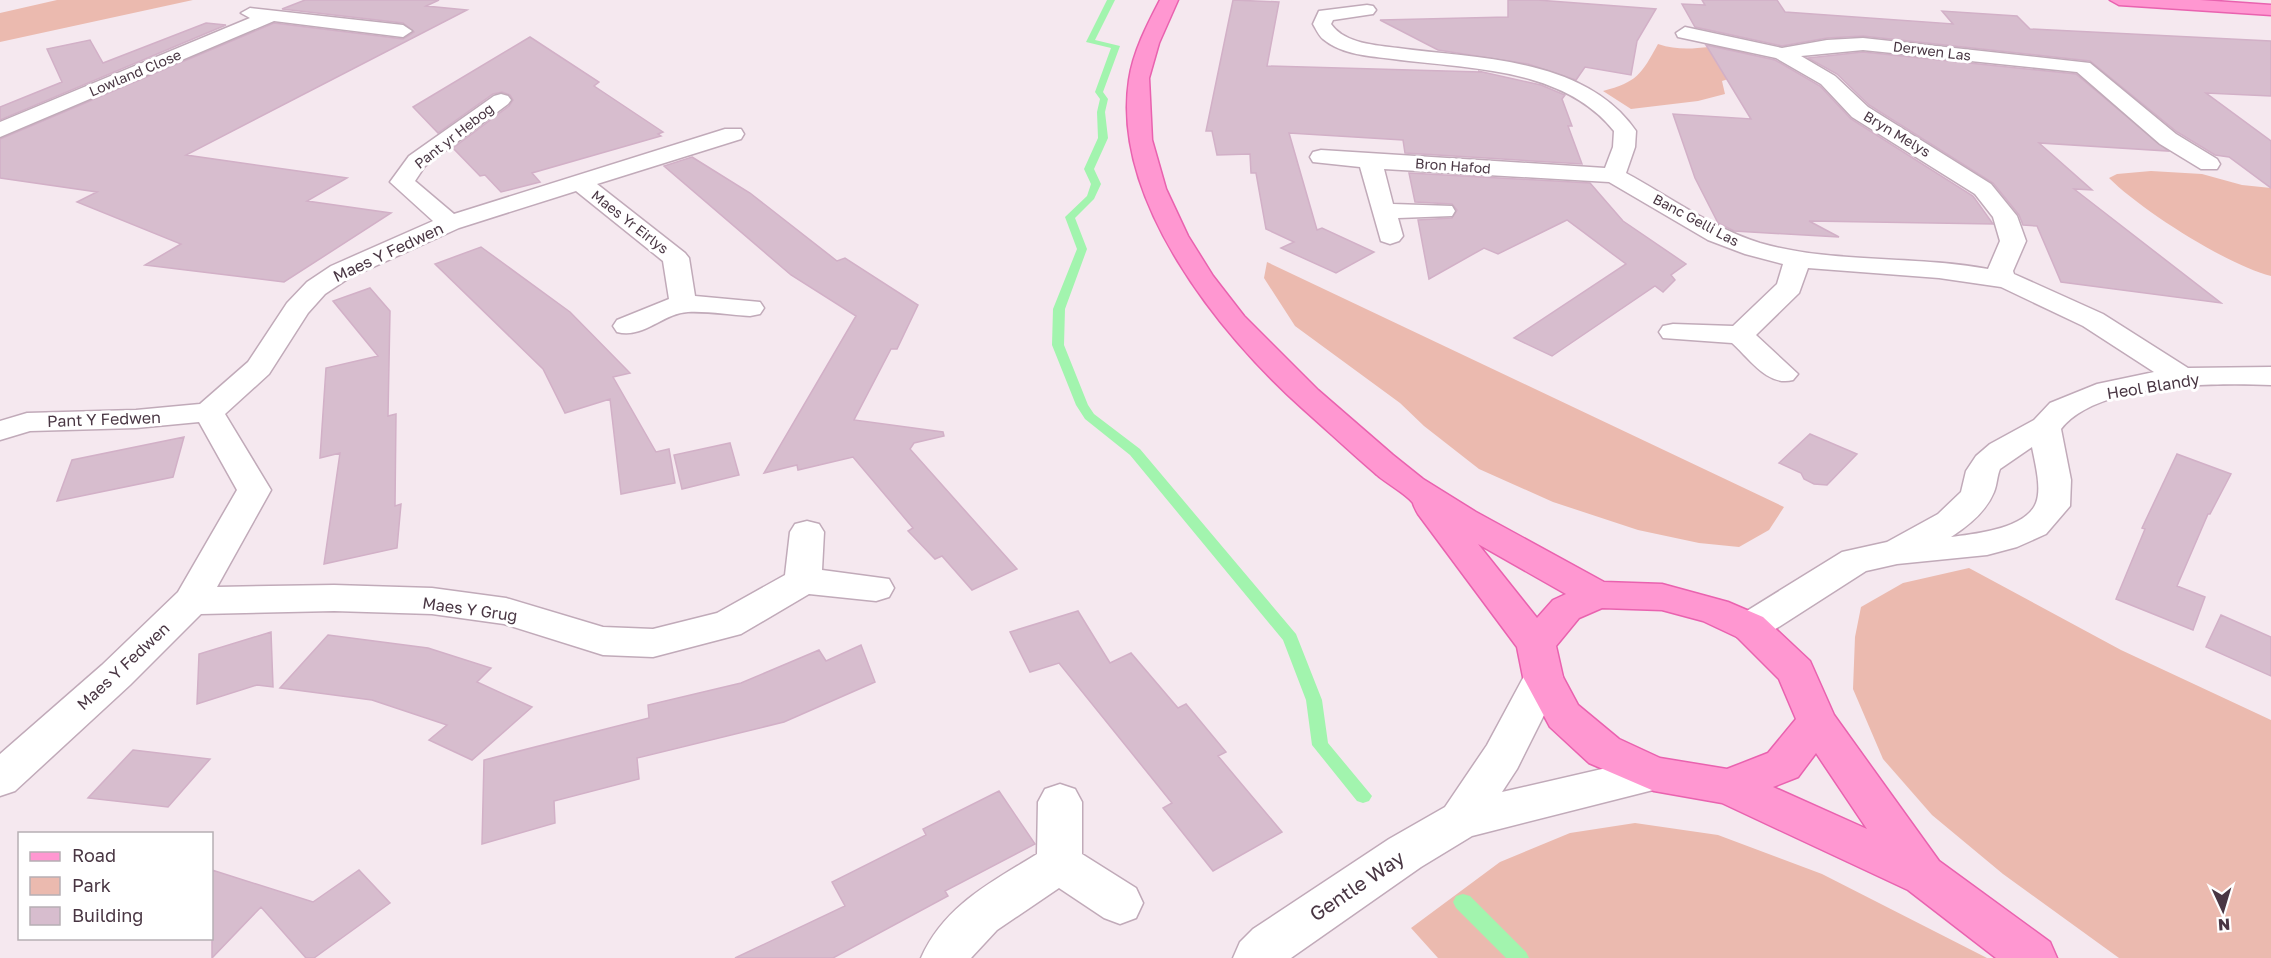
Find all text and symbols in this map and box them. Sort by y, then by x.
street label: Derwen Las [1892,37,1972,64]
street label: Lowland Close [86,45,183,100]
street label: Pant yr Hebog [411,99,497,172]
street label: Bryn Melys [1861,107,1934,160]
street label: Bron Hafod [1415,154,1491,177]
street label: Maes Yr Eirlys [588,186,672,257]
street label: Banc Gelli Las [1650,190,1742,249]
street label: Maes Y Fedwen [330,218,446,286]
street label: Heol Blandy [2105,369,2201,403]
street label: Pant Y Fedwen [47,407,161,431]
street label: Maes Y Grug [421,592,519,626]
street label: Maes Y Fedwen [73,618,173,714]
legend [18,832,213,940]
text: Road [72,844,116,866]
street label: Gentle Way [1305,845,1408,926]
text: Park [72,874,111,896]
north arrow [2193,880,2253,940]
text: Building [72,904,143,926]
text: N [2217,915,2231,935]

